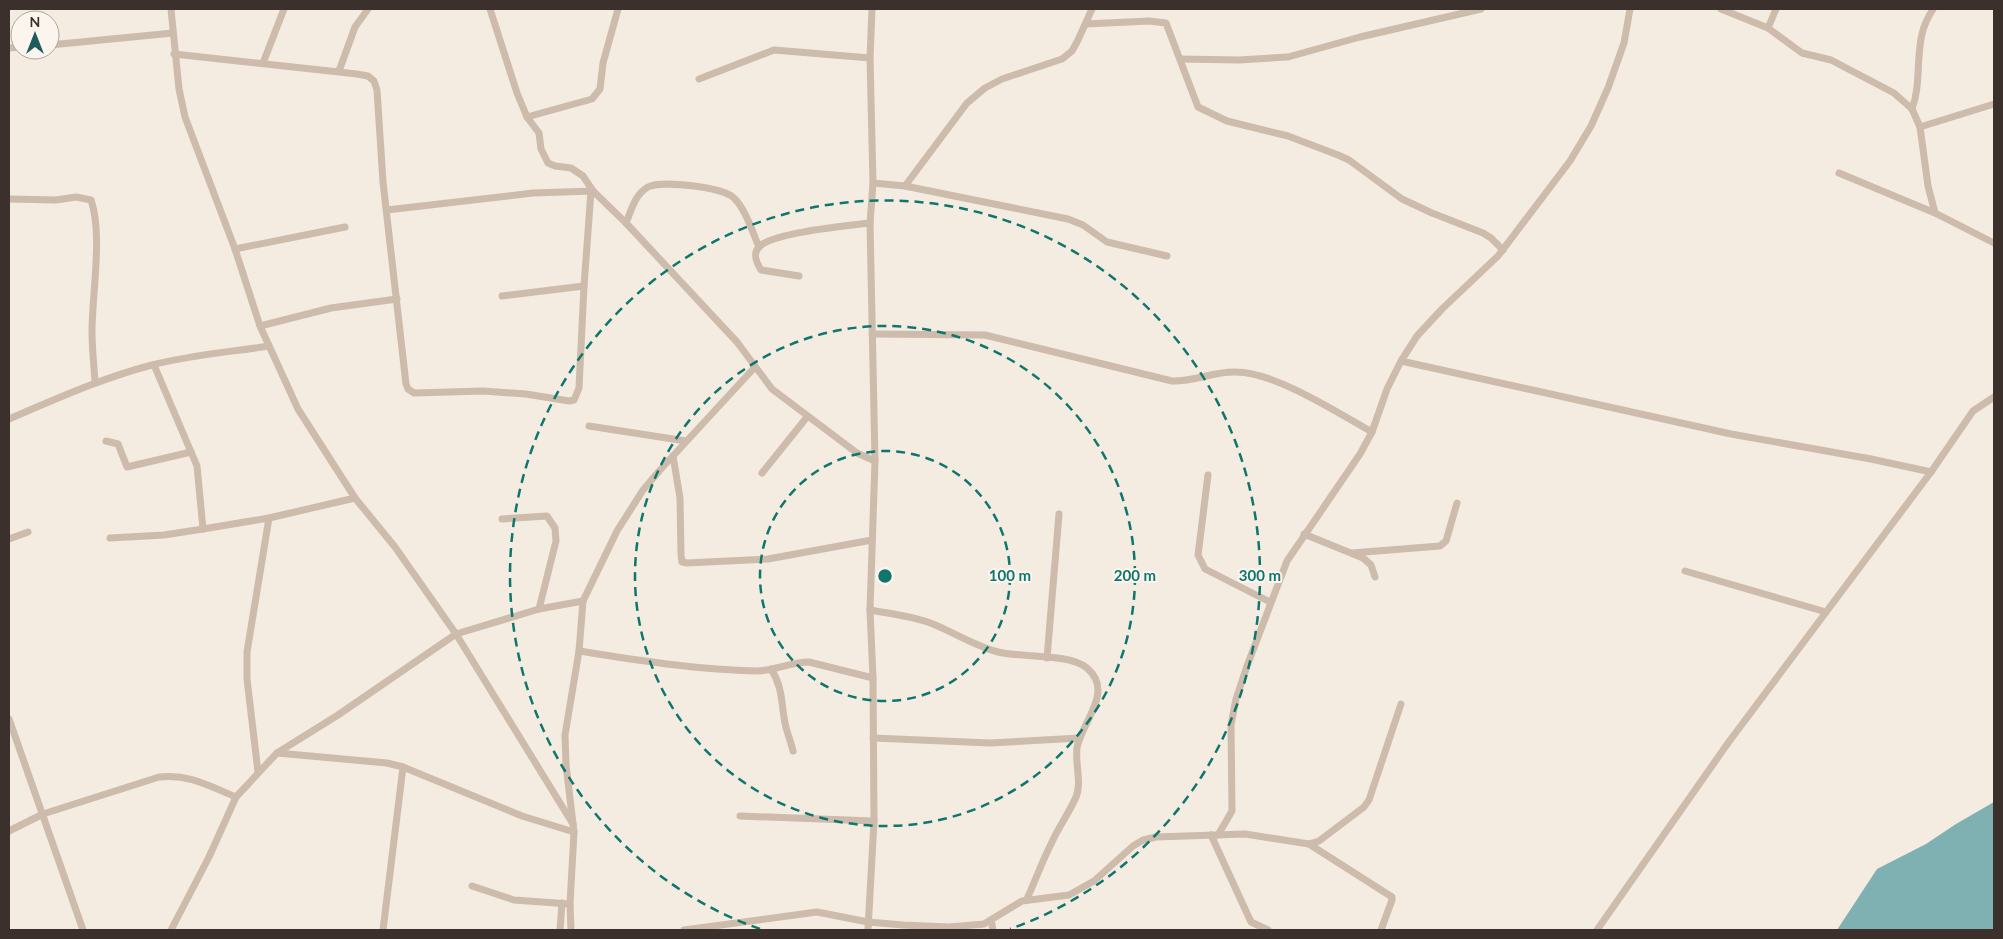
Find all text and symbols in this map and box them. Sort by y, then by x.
north arrow [10,10,60,60]
text: N [30,13,40,30]
text: 100 m [989,566,1031,584]
text: 200 m [1114,566,1156,584]
text: 300 m [1239,566,1281,584]
centre of rings [876,567,894,585]

